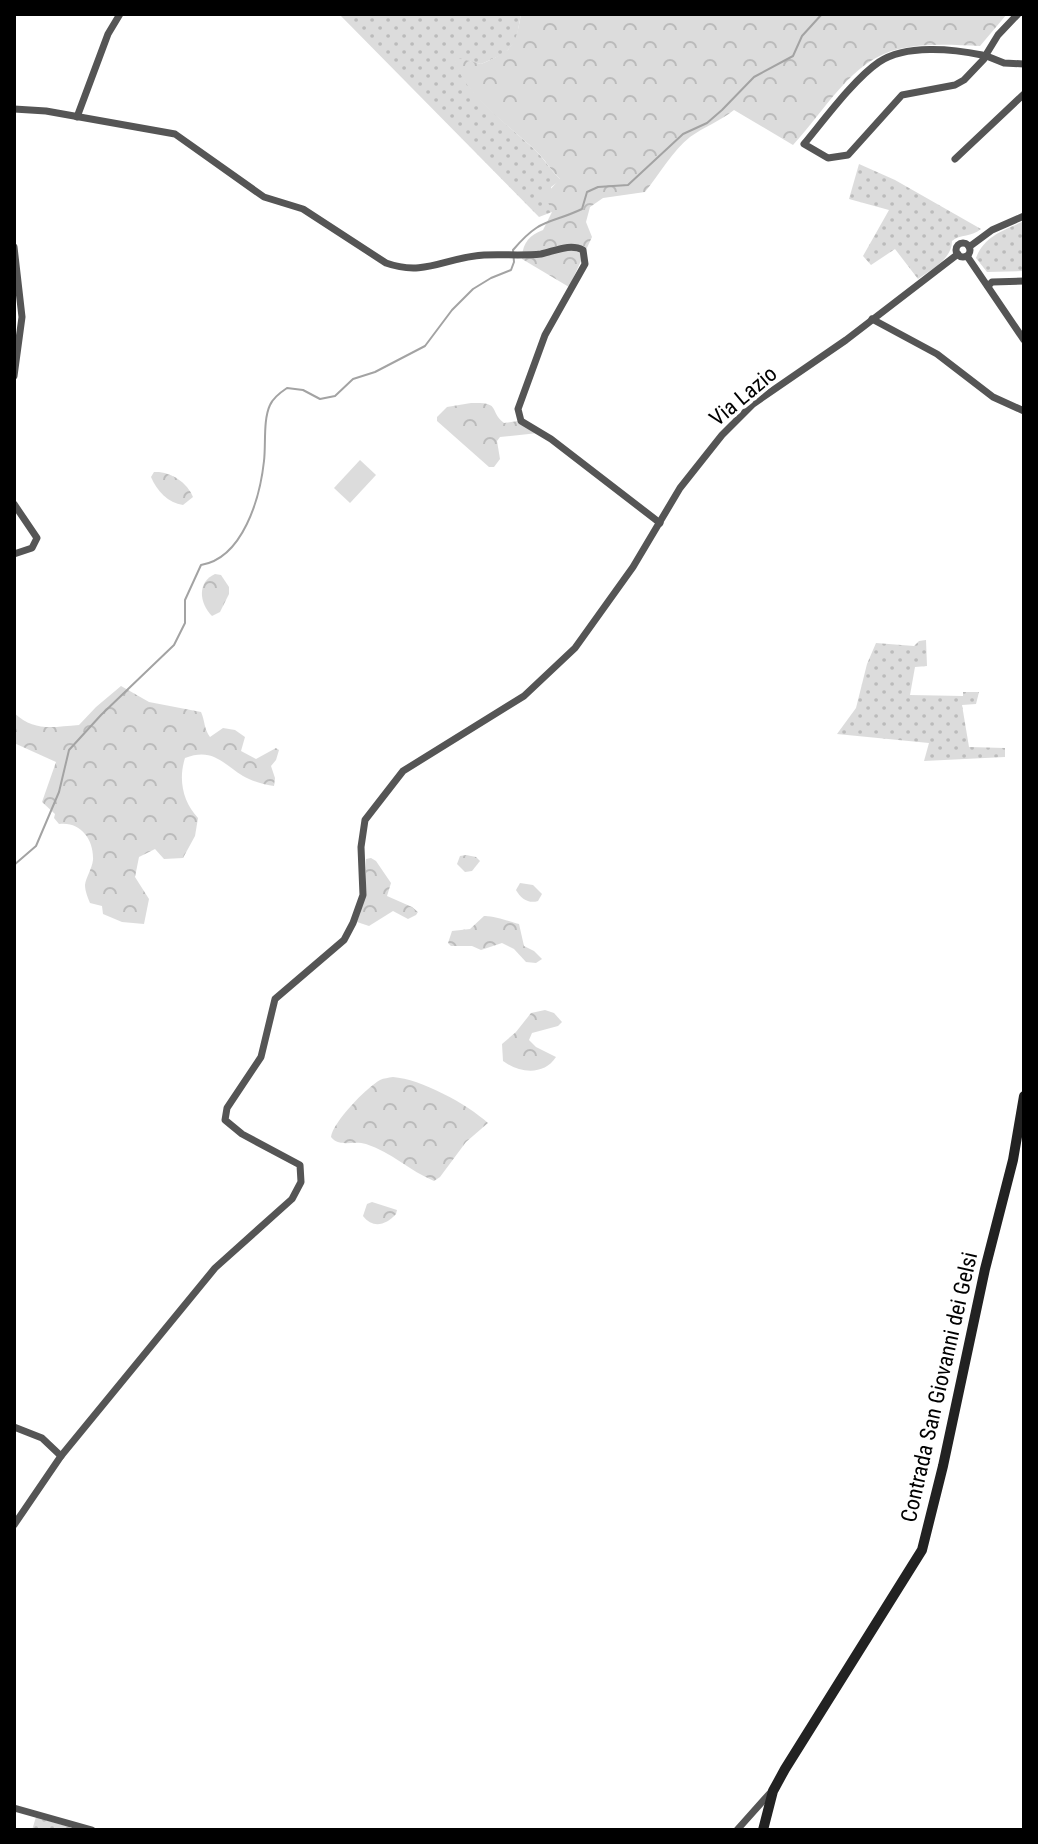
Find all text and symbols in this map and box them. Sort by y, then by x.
street label: Via Lazio [704,361,782,431]
street label: Contrada San Giovanni dei Gelsi [896,1249,982,1525]

